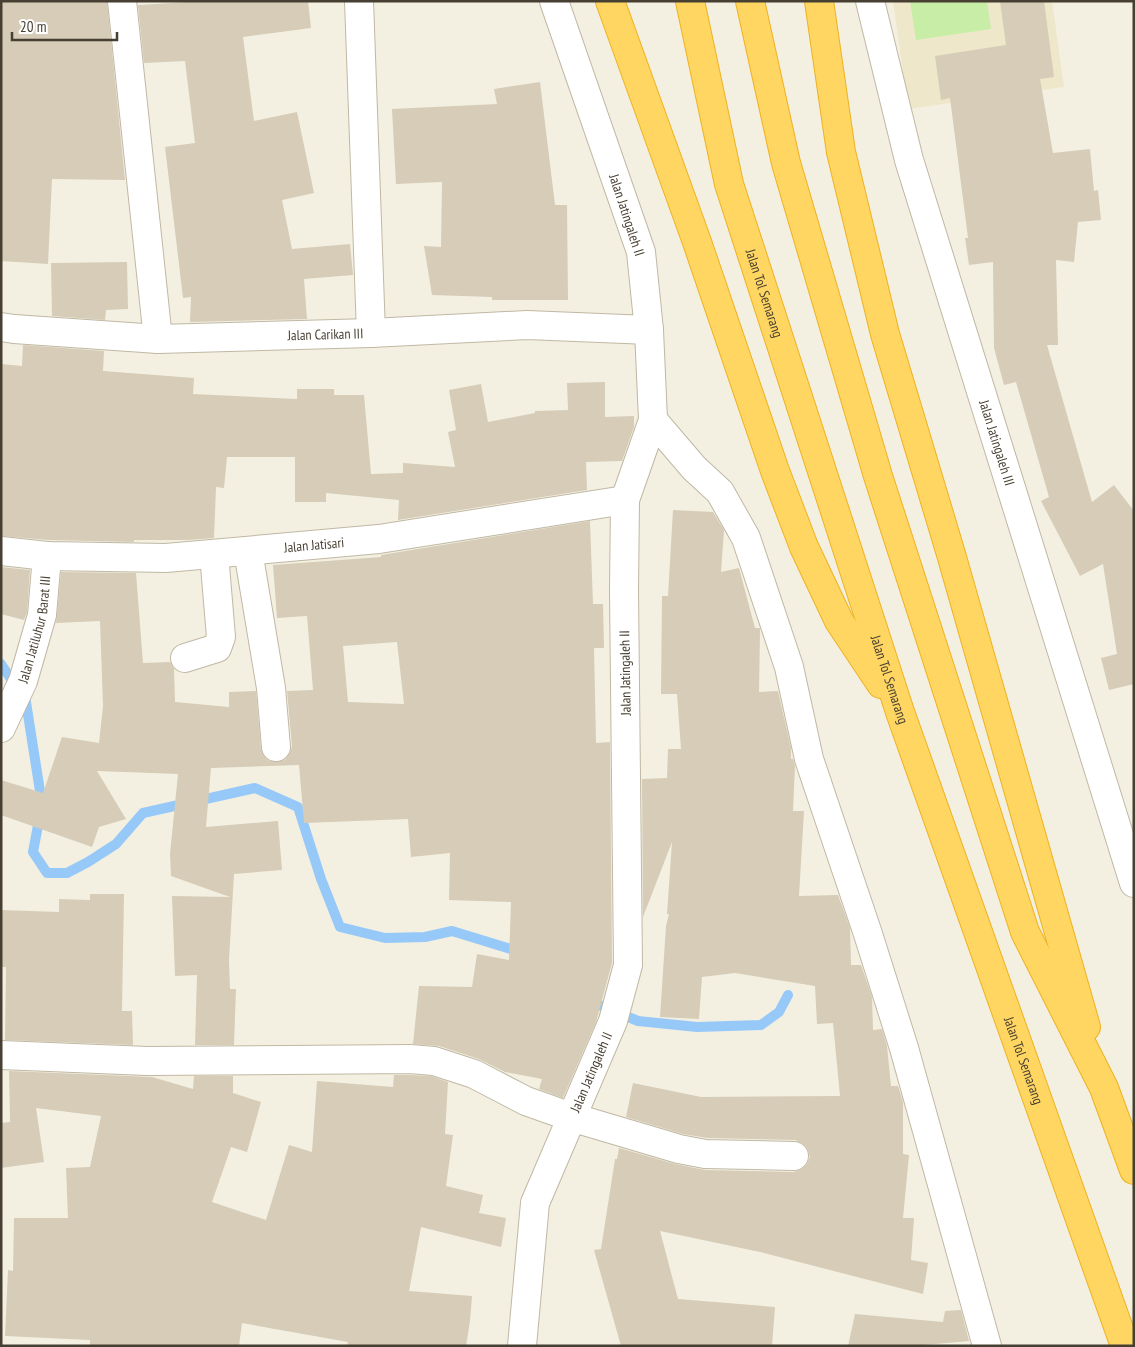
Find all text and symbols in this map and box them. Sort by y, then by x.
scale bar [12,10,118,42]
text: 20 m [20,17,46,36]
street label: Jalan Jatingaleh II [605,171,649,258]
street label: Jalan Tol Semarang [741,246,787,340]
street label: Jalan Carikan III [286,324,364,344]
street label: Jalan Jatingaleh III [975,397,1019,488]
street label: Jalan Jatisari [282,533,345,557]
street label: Jalan Jatiluhur Barat III [14,575,54,686]
street label: Jalan Jatingaleh II [615,630,635,717]
street label: Jalan Tol Semarang [866,632,912,726]
street label: Jalan Tol Semarang [1000,1013,1048,1107]
street label: Jalan Jatingaleh II [566,1029,616,1116]

